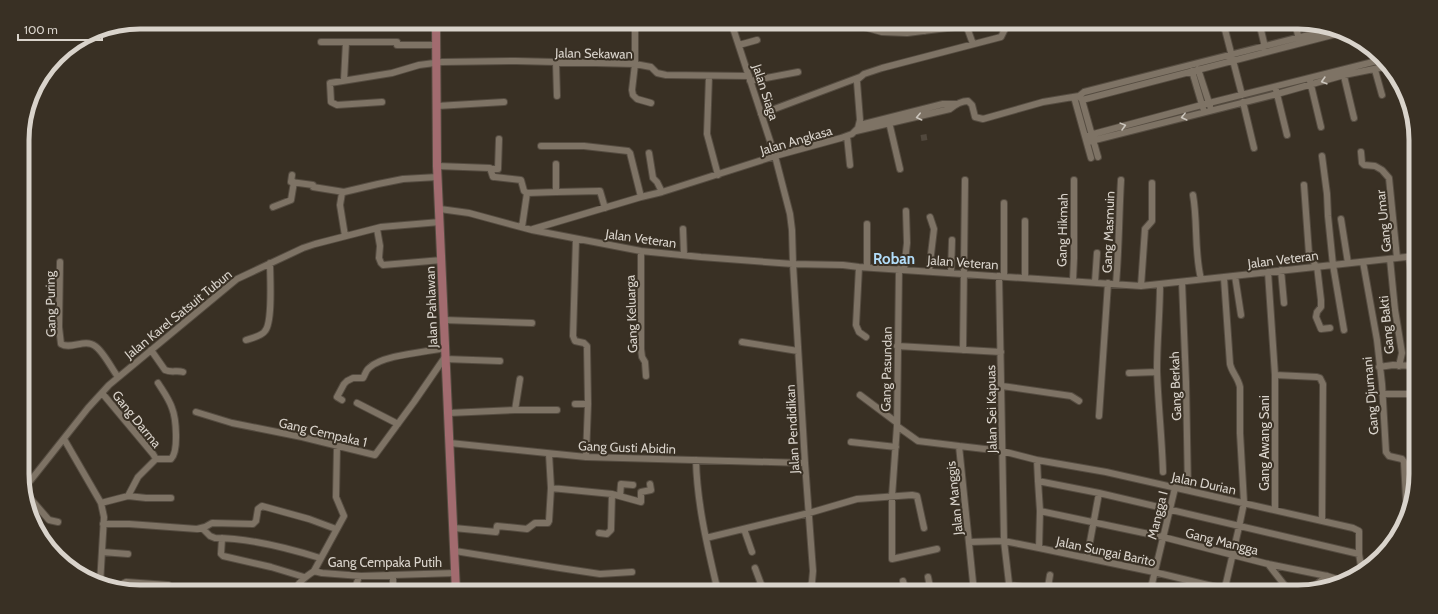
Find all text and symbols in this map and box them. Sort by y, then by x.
scale bar [18,16,102,42]
text: 100 m [24,22,58,37]
street label: Jalan Sekawan [554,44,633,62]
street label: Jalan Siaga [749,61,783,123]
one-way arrow [1320,76,1327,85]
one-way arrow [1181,112,1187,120]
one-way arrow [916,113,923,121]
street label: Jalan Angkasa [757,122,835,158]
one-way arrow [1120,122,1126,130]
street label: Gang Umar [1372,188,1394,253]
street label: Gang Masmuin [1099,191,1117,273]
street label: Gang Hikmah [1053,193,1071,267]
street label: Jalan Veteran [604,225,677,251]
street label: Jalan Veteran [1246,247,1319,271]
district label: Roban [873,250,915,268]
street label: Jalan Veteran [926,251,999,272]
street label: Jalan Karel Satsuit Tubun [120,266,235,363]
street label: Jalan Pahlawan [422,266,440,349]
street label: Gang Puring [41,270,59,337]
street label: Gang Keluarga [622,274,640,353]
street label: Gang Bakti [1375,295,1397,355]
street label: Gang Pasundan [877,326,895,412]
street label: Gang Berkah [1166,351,1184,421]
street label: Gang Djumani [1359,356,1382,436]
street label: Jalan Sei Kapuas [982,364,1000,454]
street label: Jalan Pendidikan [782,384,802,475]
street label: Gang Darma [109,387,165,451]
street label: Gang Awang Sani [1256,395,1272,491]
street label: Gang Cempaka 1 [277,414,369,450]
street label: Gang Gusti Abidin [578,437,676,457]
street label: Jalan Manggis [942,460,966,537]
street label: Jalan Durian [1169,468,1238,498]
street label: Mangga I [1143,489,1171,541]
street label: Gang Mangga [1184,524,1261,558]
street label: Jalan Sungai Barito [1054,532,1157,569]
street label: Gang Cempaka Putih [328,554,442,570]

